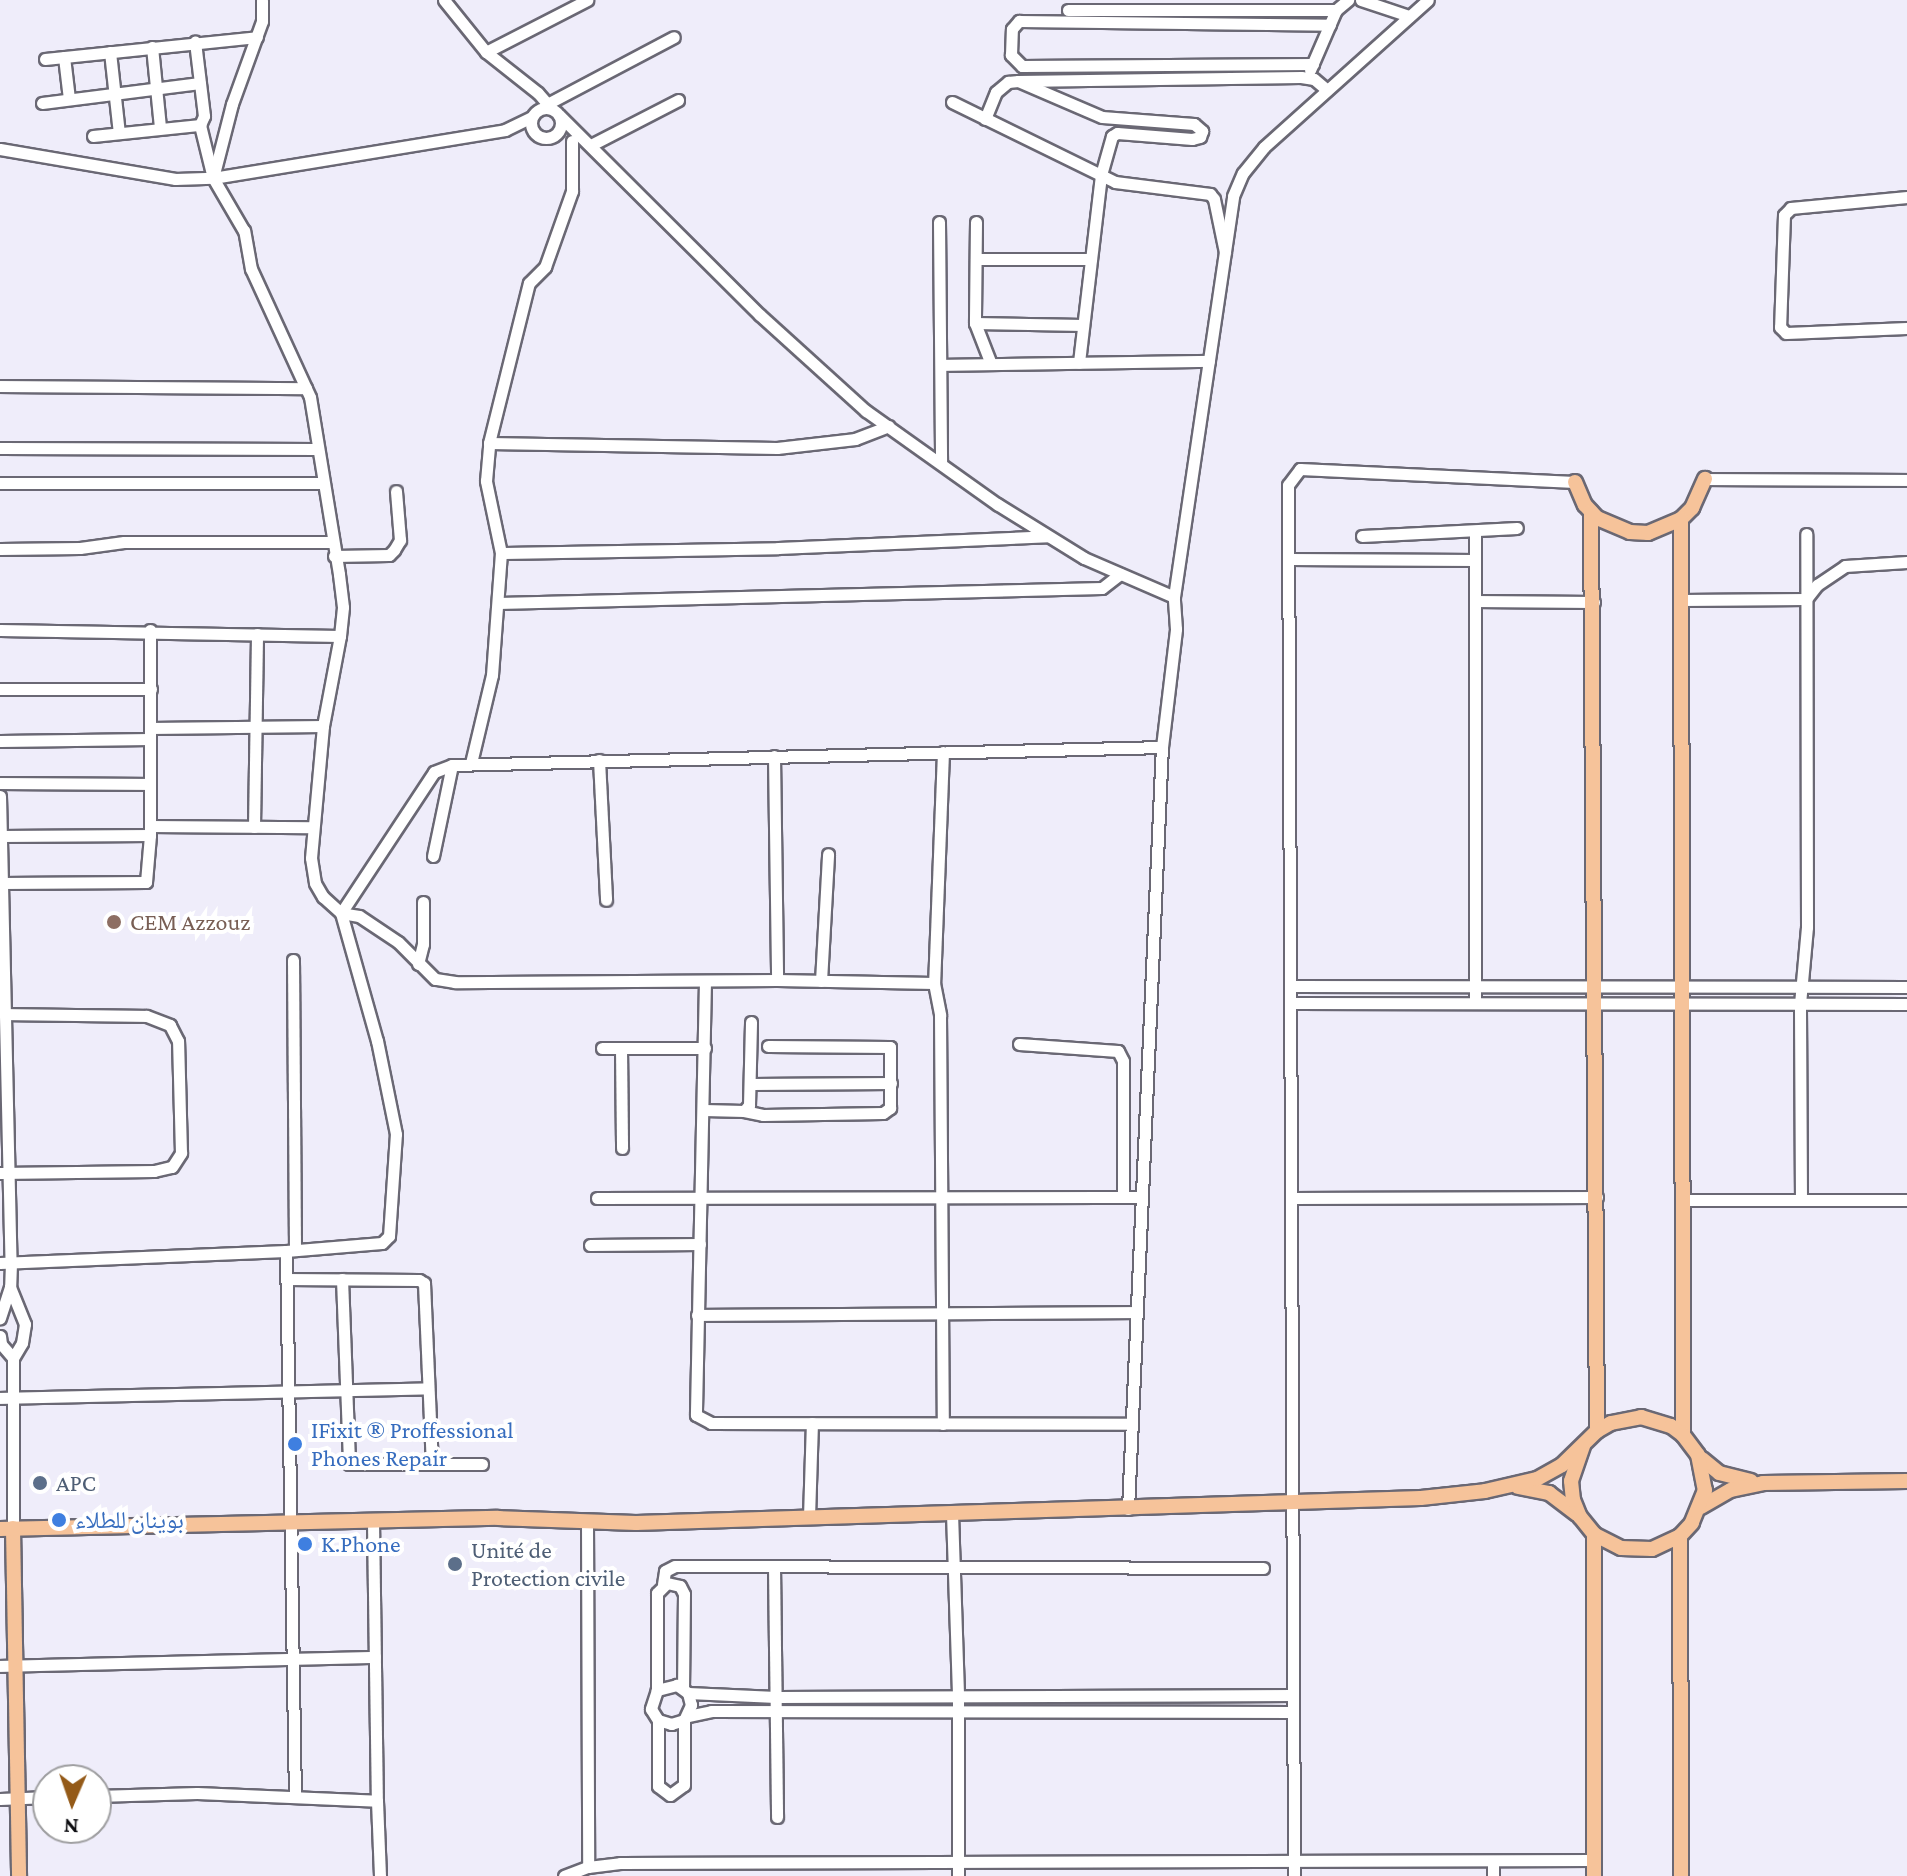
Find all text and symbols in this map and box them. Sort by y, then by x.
place label: CEM Azzouz [130,908,250,936]
marker: CEM Azzouz [105,913,123,931]
place label: IFixit ® Proffessional Phones Repair [311,1416,514,1472]
marker: IFixit ® Proffessional Phones Repair [286,1435,304,1453]
place label: APC [56,1469,96,1497]
marker: APC [31,1474,49,1492]
place label: بوينان للطلاء [75,1506,184,1534]
marker: بوينان للطلاء [50,1511,68,1529]
place label: K.Phone [321,1530,401,1558]
marker: K.Phone [296,1535,314,1553]
place label: Unité de Protection civile [471,1536,625,1592]
marker: Unité de Protection civile [446,1555,464,1573]
north arrow [32,1764,112,1844]
text: N [63,1814,79,1839]

